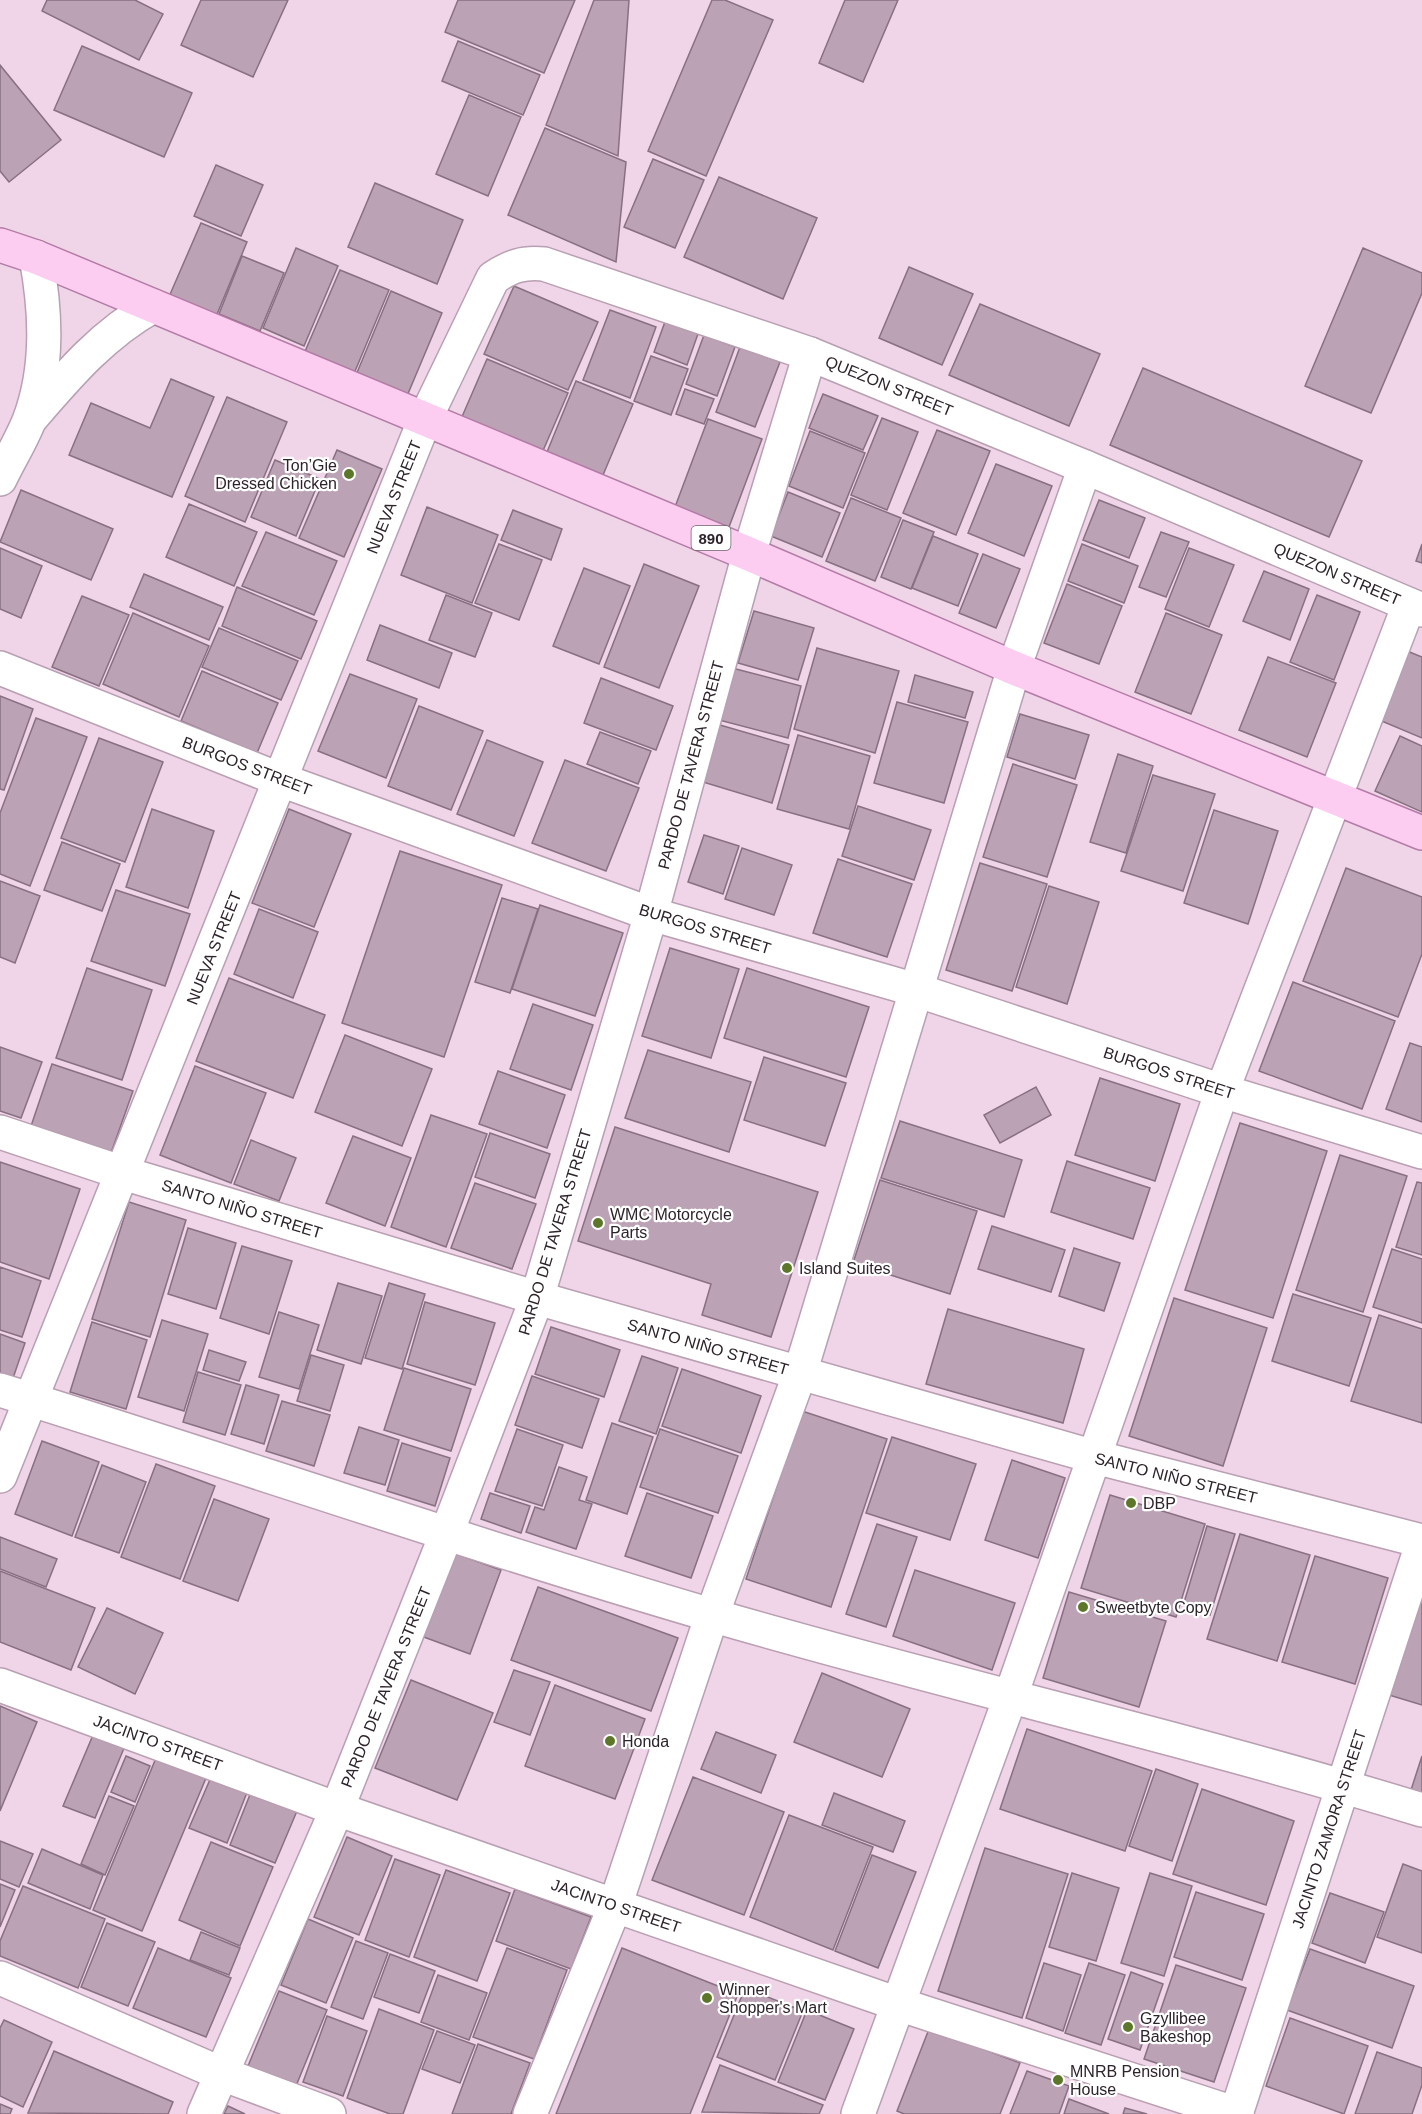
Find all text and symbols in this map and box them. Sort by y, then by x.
street label: QUEZON STREET [823,353,955,419]
street label: NUEVA STREET [364,438,425,556]
place label: Ton’Gie Dressed Chicken [215,457,337,492]
marker: Ton’Gie Dressed Chicken [342,467,356,481]
road number: 890 [692,526,730,550]
street label: QUEZON STREET [1271,540,1403,608]
street label: PARDO DE TAVERA STREET [655,659,727,871]
street label: BURGOS STREET [180,734,314,799]
street label: NUEVA STREET [184,889,245,1007]
street label: BURGOS STREET [637,901,773,957]
street label: BURGOS STREET [1101,1044,1237,1102]
street label: PARDO DE TAVERA STREET [515,1127,595,1337]
street label: SANTO NIÑO STREET [160,1175,325,1242]
place label: WMC Motorcycle Parts [610,1206,732,1241]
marker: WMC Motorcycle Parts [591,1216,605,1230]
place label: Island Suites [799,1260,891,1277]
marker: Island Suites [780,1261,794,1275]
street label: SANTO NIÑO STREET [625,1314,791,1378]
street label: SANTO NIÑO STREET [1093,1448,1260,1506]
place label: DBP [1143,1495,1176,1512]
marker: DBP [1124,1496,1138,1510]
street label: PARDO DE TAVERA STREET [338,1584,434,1790]
place label: Sweetbyte Copy [1095,1599,1212,1616]
marker: Sweetbyte Copy [1076,1600,1090,1614]
street label: JACINTO STREET [91,1712,225,1774]
street label: JACINTO ZAMORA STREET [1289,1727,1369,1930]
place label: Honda [622,1733,669,1750]
marker: Honda [603,1734,617,1748]
street label: JACINTO STREET [549,1876,683,1936]
place label: Winner Shopper's Mart [719,1981,828,2016]
marker: Winner Shopper's Mart [700,1991,714,2005]
place label: Gzyllibee Bakeshop [1140,2010,1211,2045]
marker: Gzyllibee Bakeshop [1121,2020,1135,2034]
place label: MNRB Pension House [1070,2063,1179,2098]
marker: MNRB Pension House [1051,2073,1065,2087]

